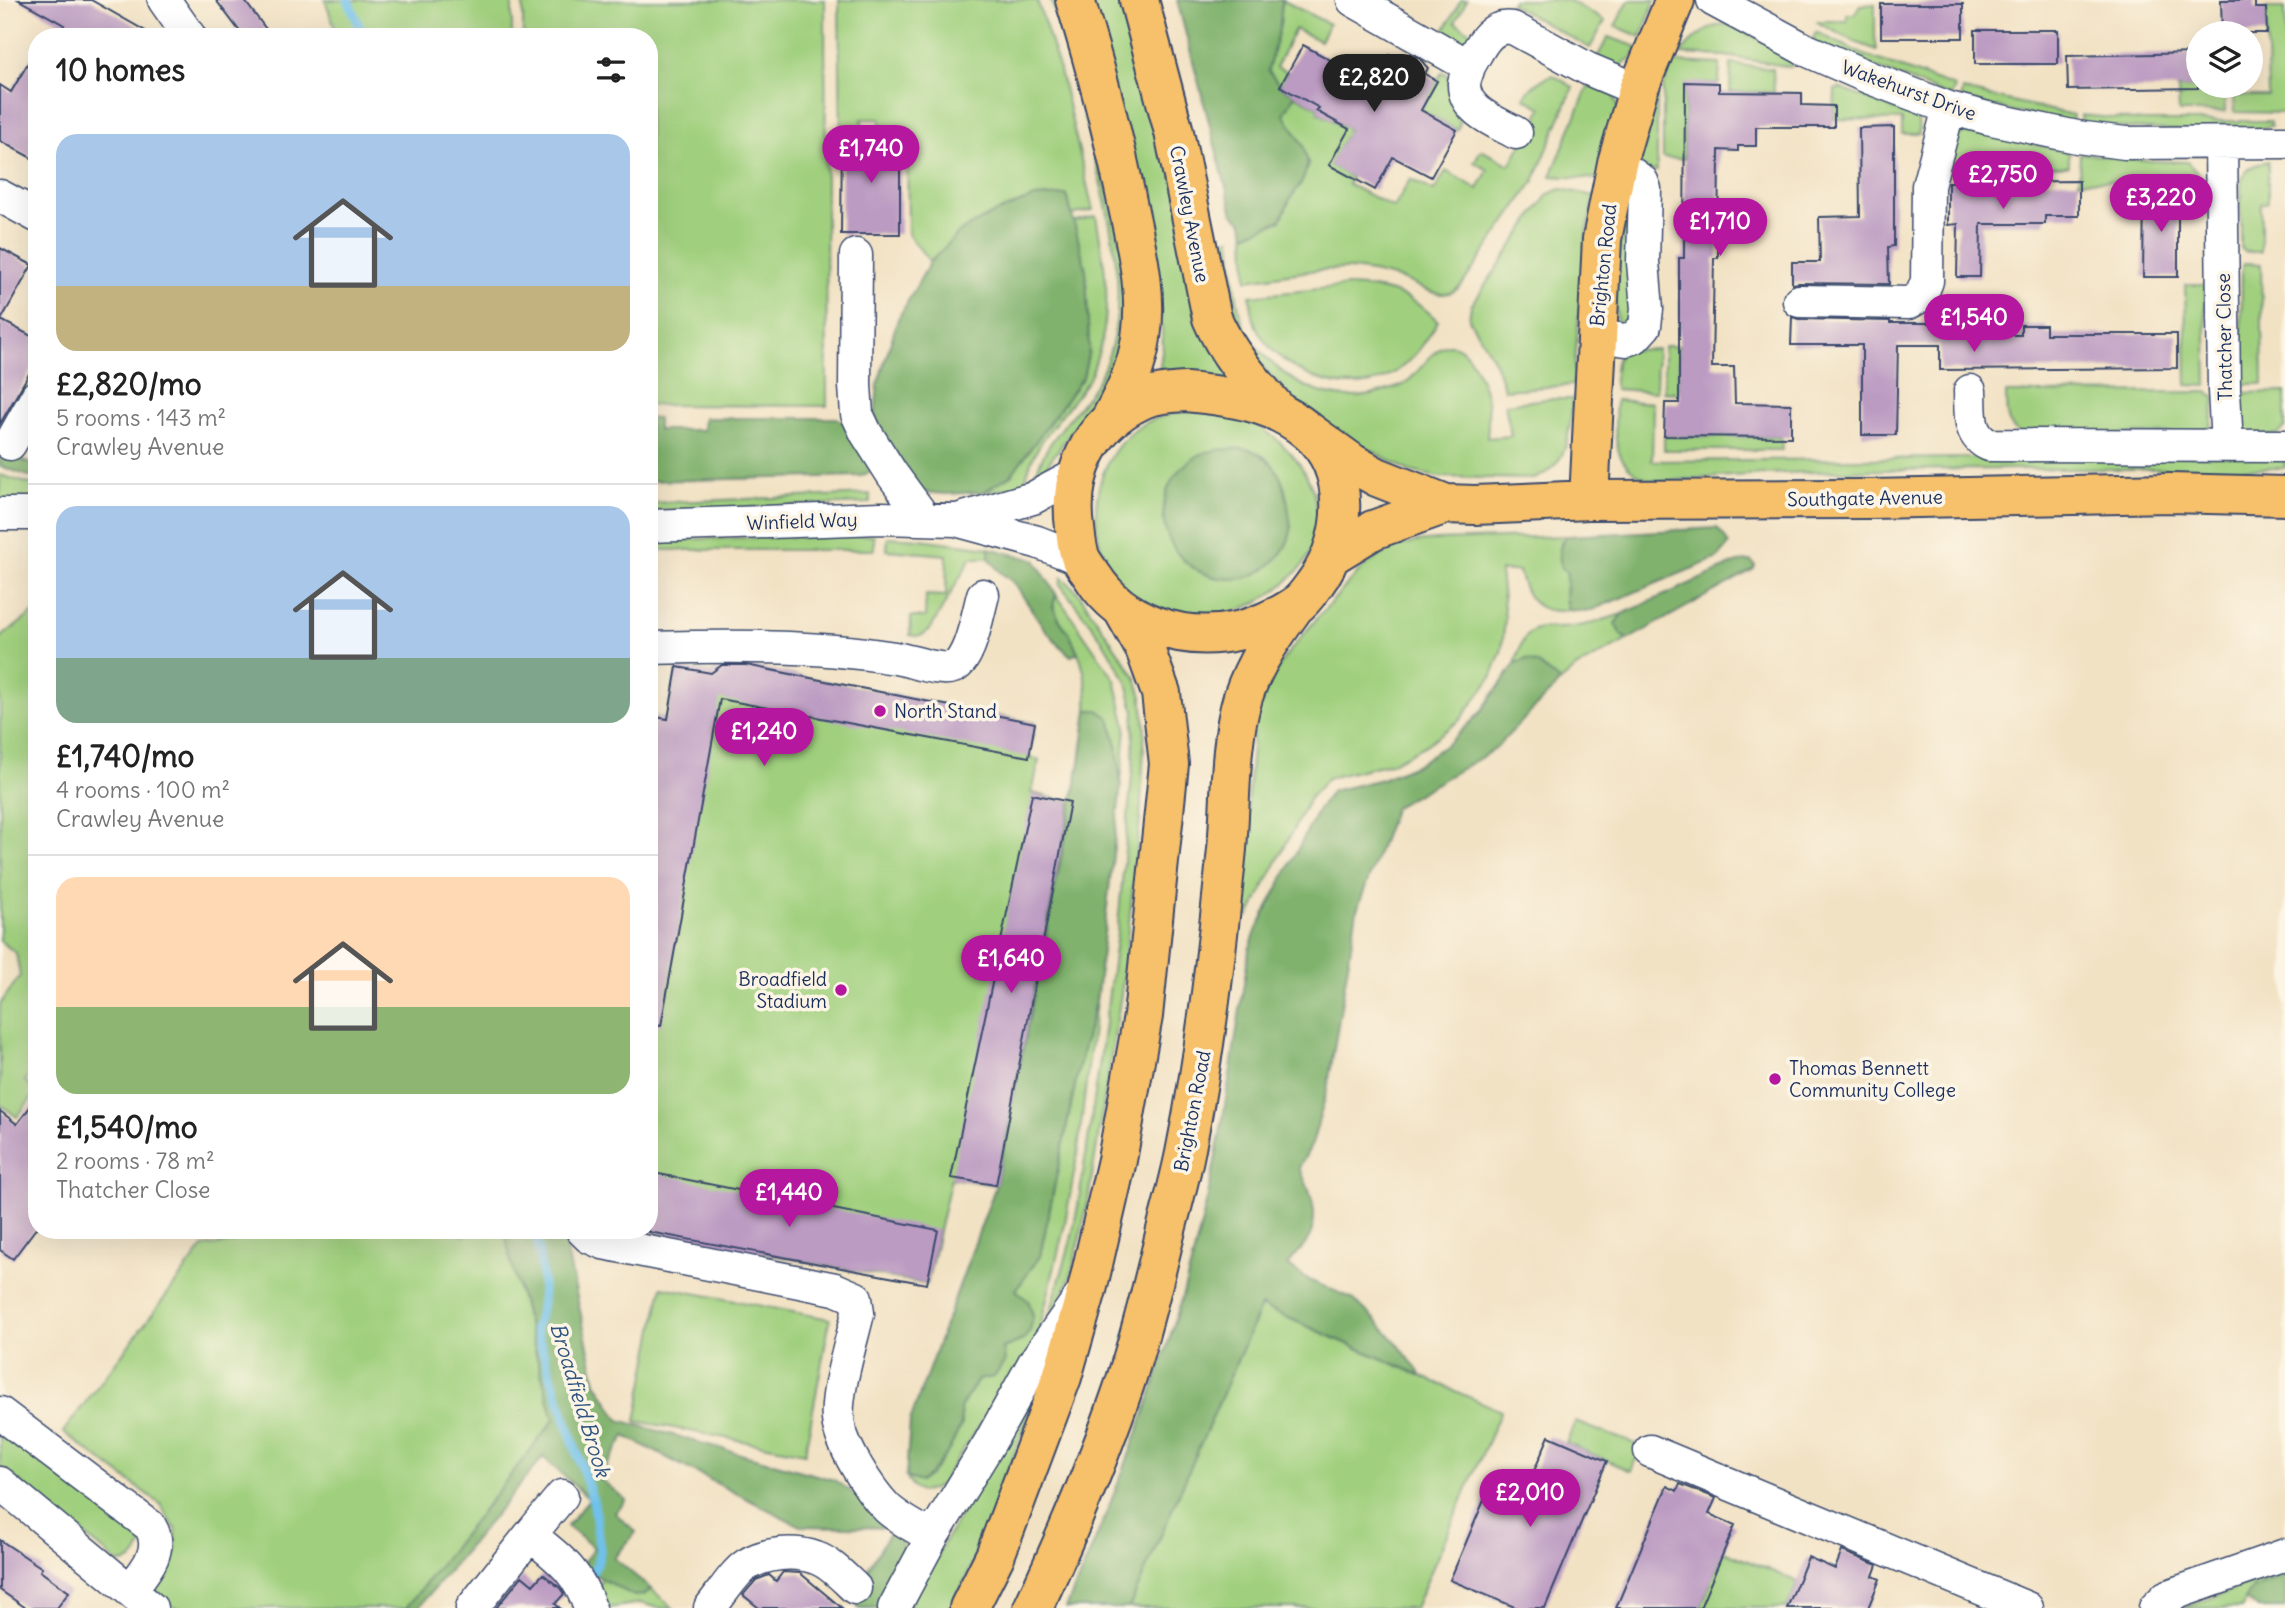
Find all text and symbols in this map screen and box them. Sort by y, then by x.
map controls [2186,21,2263,98]
button: layers [2186,21,2263,98]
text: 10 homes [56,51,185,89]
icon: filters [592,51,630,89]
pin: £2,820 [1317,54,1431,114]
street label: Wakehurst Drive [1838,55,1980,125]
text: £2,820 [1339,62,1409,91]
pin: £1,740 [814,125,928,185]
text: £1,740 [838,133,904,162]
street label: Crawley Avenue [1165,143,1215,285]
pin: £2,750 [1946,152,2060,211]
text: £2,750 [1968,159,2038,188]
pin: £3,220 [2104,174,2218,234]
icon: home [280,180,406,306]
text: £3,220 [2126,182,2196,211]
pin: £1,710 [1663,198,1777,258]
street label: Brighton Road [1585,203,1621,327]
text: £1,710 [1689,206,1751,235]
street label: Thatcher Close [2211,273,2237,401]
pin: £1,540 [1917,294,2031,354]
text: £1,540 [1940,302,2008,331]
text: £2,820/mo [56,365,202,403]
text: 5 rooms · 143 m² [56,403,226,432]
text: Crawley Avenue [56,432,225,461]
street label: Southgate Avenue [1787,485,1943,511]
street label: Winfield Way [746,507,858,535]
icon: home [280,552,406,678]
place label: North Stand [894,699,997,723]
marker: North Stand [872,703,888,719]
pin: £1,240 [707,708,821,768]
text: £1,240 [731,716,797,745]
text: £1,740/mo [56,737,194,775]
text: 4 rooms · 100 m² [56,775,230,804]
text: Crawley Avenue [56,804,225,833]
icon: home [280,923,406,1049]
pin: £1,640 [954,936,1068,995]
text: £1,640 [977,943,1045,972]
place label: Broadfield Stadium [738,967,827,1013]
marker: Broadfield Stadium [833,982,849,998]
street label: Brighton Road [1168,1048,1216,1174]
place label: Thomas Bennett Community College [1789,1056,1956,1102]
marker: Thomas Bennett Community College [1767,1071,1783,1087]
text: £1,540/mo [56,1108,198,1146]
text: 2 rooms · 78 m² [56,1146,215,1175]
pin: £1,440 [732,1170,846,1229]
text: Thatcher Close [56,1175,211,1204]
text: £1,440 [755,1177,823,1206]
water label: Broadfield Brook [544,1320,617,1481]
pin: £2,010 [1473,1470,1587,1529]
text: £2,010 [1495,1477,1565,1506]

